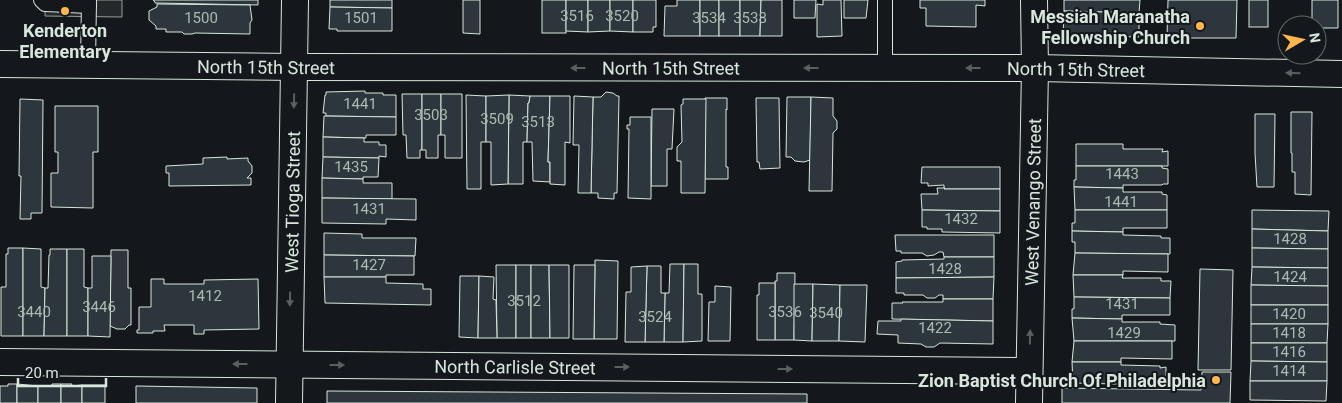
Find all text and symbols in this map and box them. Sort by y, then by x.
marker: Kenderton Elementary [59,5,71,17]
place label: Messiah Maranatha Fellowship Church [1030,6,1190,48]
house number: 3516 [560,7,594,25]
house number: 3520 [605,7,639,25]
house number: 1500 [184,9,218,27]
house number: 1501 [344,9,378,27]
house number: 3534 [692,9,726,27]
house number: 3538 [733,9,767,27]
north arrow [1277,15,1327,65]
place label: Kenderton Elementary [19,20,112,62]
marker: Messiah Maranatha Fellowship Church [1194,20,1206,32]
text: N [1306,32,1324,44]
street label: North 15th Street [197,56,335,78]
street label: North 15th Street [602,57,740,78]
street label: North 15th Street [1007,57,1145,81]
one-way arrow [570,64,586,72]
one-way arrow [803,64,819,72]
one-way arrow [965,64,981,72]
one-way arrow [1285,69,1301,77]
one-way arrow [290,93,298,109]
house number: 1441 [343,95,377,113]
house number: 3503 [414,106,448,124]
house number: 3509 [480,110,514,128]
house number: 3513 [521,113,555,131]
street label: West Venango Street [1021,118,1045,286]
street label: West Tioga Street [280,131,304,273]
house number: 1435 [334,158,368,176]
house number: 1443 [1105,165,1139,183]
house number: 1441 [1104,193,1138,211]
house number: 1431 [352,200,386,218]
house number: 1432 [944,210,978,228]
house number: 1428 [1273,230,1307,248]
house number: 1427 [352,256,386,274]
house number: 1428 [928,260,962,278]
house number: 1424 [1273,268,1307,286]
house number: 1412 [188,287,222,305]
one-way arrow [286,291,294,307]
house number: 3512 [507,292,541,310]
house number: 1431 [1105,295,1139,313]
house number: 3446 [82,298,116,316]
house number: 3440 [17,303,51,321]
house number: 3536 [768,303,802,321]
house number: 3540 [809,304,843,322]
house number: 1420 [1272,305,1306,323]
house number: 3524 [638,308,672,326]
house number: 1422 [918,319,952,337]
house number: 1429 [1107,324,1141,342]
house number: 1418 [1272,324,1306,342]
one-way arrow [1026,329,1034,345]
house number: 1416 [1272,343,1306,361]
street label: North Carlisle Street [434,355,596,378]
scale bar [18,356,105,388]
one-way arrow [232,360,248,368]
one-way arrow [330,361,346,369]
house number: 1414 [1272,362,1306,380]
one-way arrow [615,363,631,371]
text: 20 m [25,364,59,382]
one-way arrow [777,365,793,373]
place label: Zion Baptist Church Of Philadelphia [918,370,1206,391]
marker: Zion Baptist Church Of Philadelphia [1210,374,1222,386]

